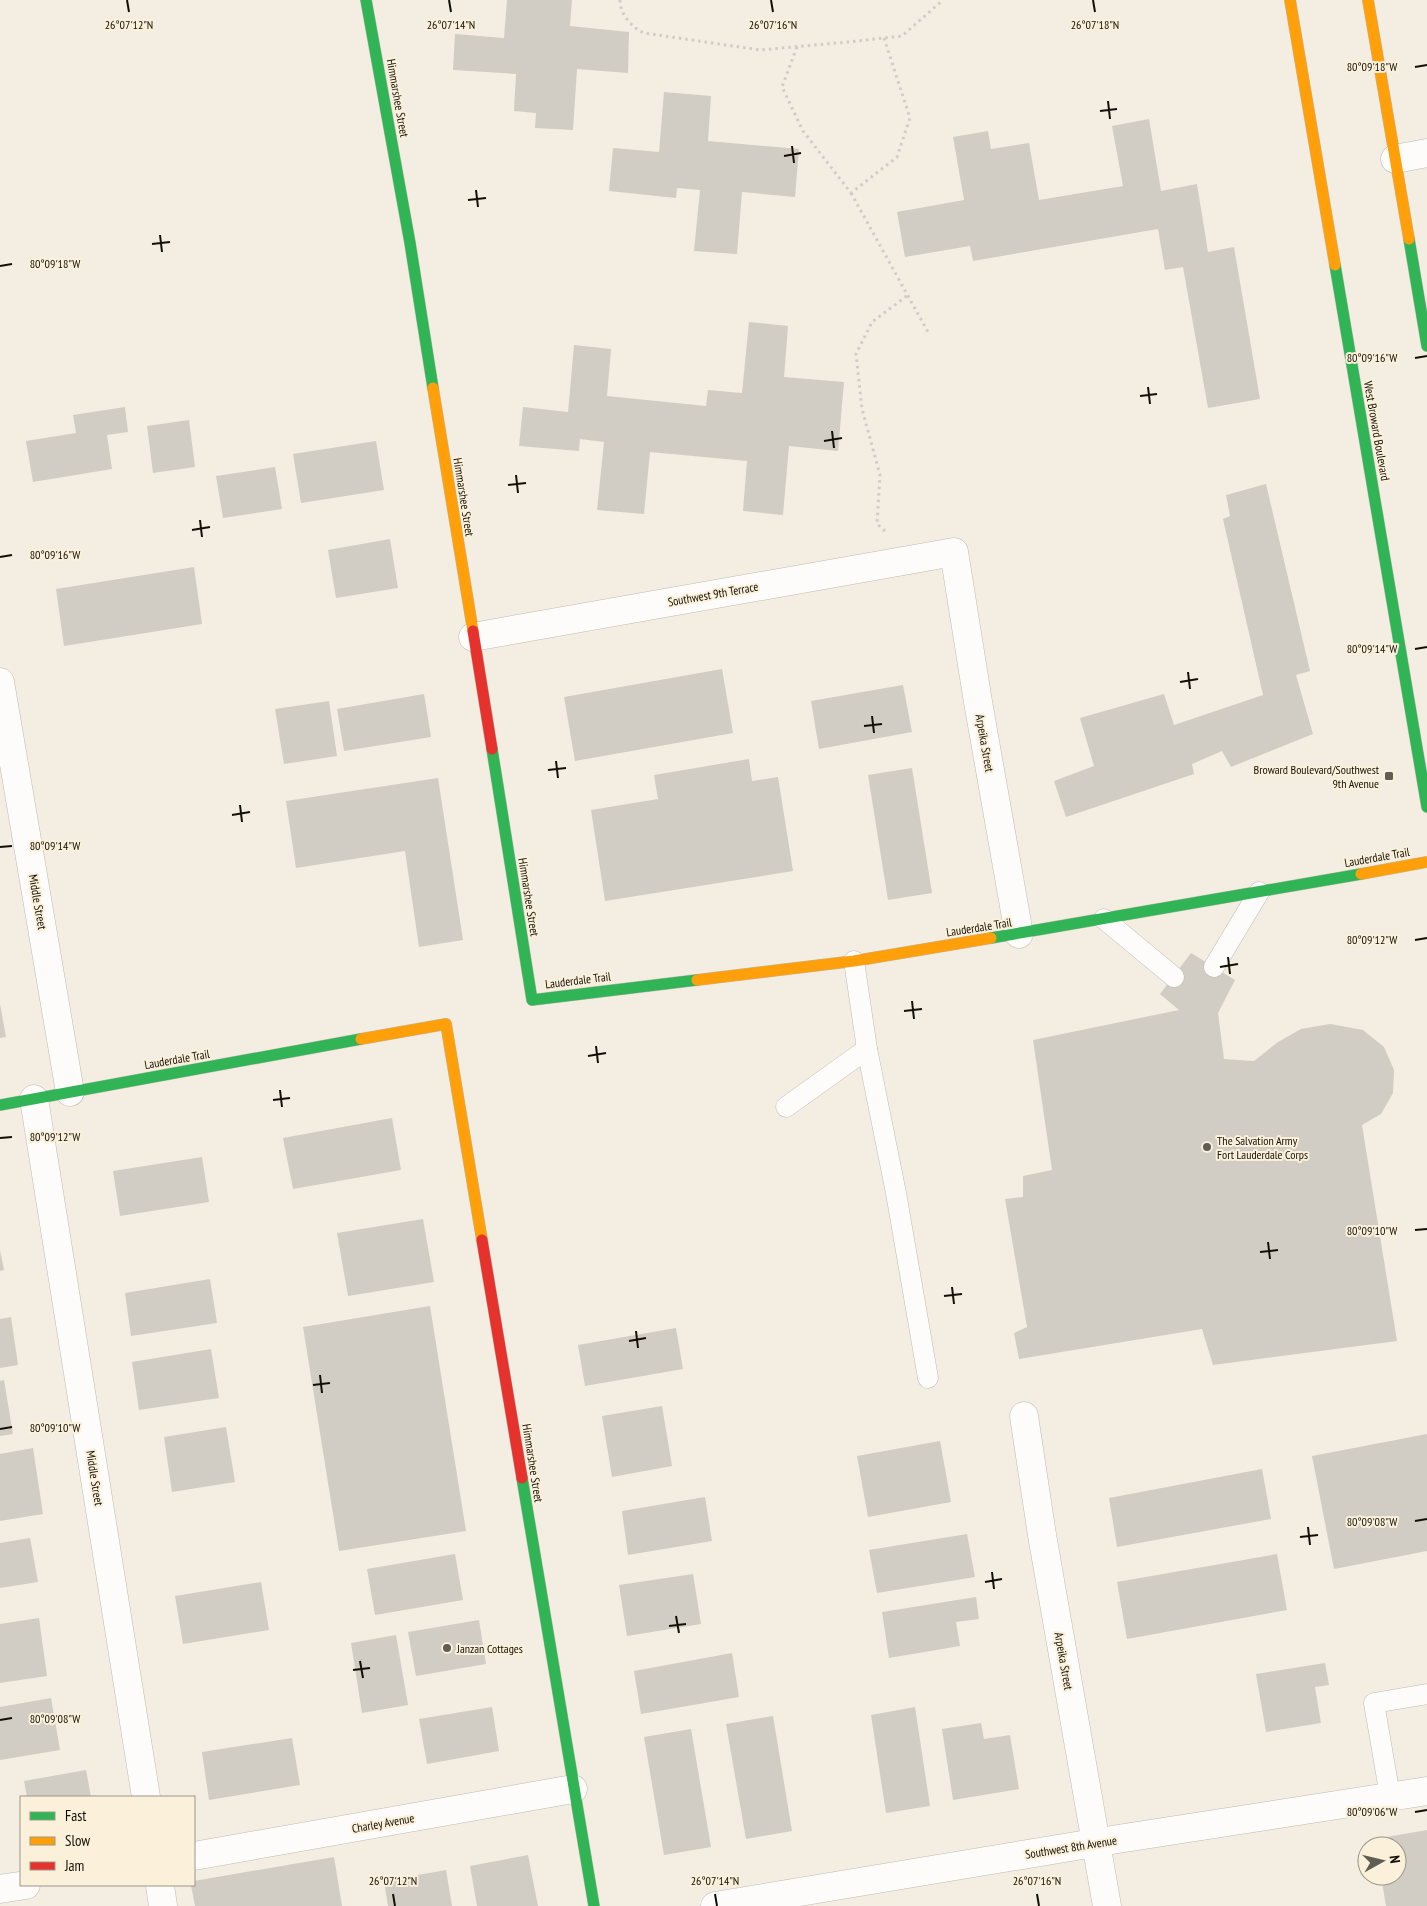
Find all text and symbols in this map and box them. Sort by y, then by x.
text: 26°07'12"N [105,17,153,32]
text: 26°07'14"N [427,17,475,32]
text: 26°07'16"N [749,17,797,32]
text: 26°07'18"N [1071,17,1119,32]
street label: Himmarshee Street [384,58,412,139]
text: 80°09'18"W [1347,59,1397,74]
text: 80°09'18"W [30,256,80,271]
text: 80°09'16"W [1347,350,1397,365]
street label: West Broward Boulevard [1361,380,1393,482]
street label: Himmarshee Street [450,457,478,538]
text: 80°09'16"W [30,547,80,562]
street label: Southwest 9th Terrace [667,579,759,609]
text: 80°09'14"W [1347,641,1397,656]
street label: Arpeika Street [973,713,998,774]
place label: Broward Boulevard/Southwest 9th Avenue [1254,762,1380,791]
marker: Broward Boulevard/Southwest 9th Avenue [1383,770,1395,782]
text: 80°09'14"W [30,838,80,853]
street label: Lauderdale Trail [1343,844,1411,870]
street label: Himmarshee Street [515,857,543,938]
street label: Middle Street [26,873,50,931]
street label: Lauderdale Trail [945,914,1013,940]
text: 80°09'12"W [1347,932,1397,947]
street label: Lauderdale Trail [544,969,612,991]
street label: Lauderdale Trail [143,1046,211,1072]
text: 80°09'12"W [30,1129,80,1144]
place label: The Salvation Army Fort Lauderdale Corps [1217,1133,1308,1162]
marker: The Salvation Army Fort Lauderdale Corps [1201,1141,1213,1153]
text: 80°09'10"W [1347,1223,1397,1238]
text: 80°09'10"W [30,1420,80,1435]
street label: Himmarshee Street [519,1423,547,1504]
street label: Middle Street [83,1449,107,1507]
text: 80°09'08"W [1347,1514,1397,1529]
street label: Arpeika Street [1052,1631,1077,1692]
place label: Janzan Cottages [456,1641,523,1656]
marker: Janzan Cottages [441,1642,453,1654]
text: 80°09'08"W [30,1711,80,1726]
legend [20,1796,195,1886]
text: 80°09'06"W [1347,1804,1397,1819]
text: Fast [65,1806,86,1825]
street label: Charley Avenue [351,1810,415,1836]
text: Slow [65,1831,90,1850]
street label: Southwest 8th Avenue [1024,1832,1118,1862]
north arrow [1357,1836,1407,1886]
text: N [1385,1854,1404,1864]
text: Jam [64,1856,84,1875]
text: 26°07'12"N [369,1873,417,1888]
text: 26°07'14"N [691,1873,739,1888]
text: 26°07'16"N [1013,1873,1061,1888]

